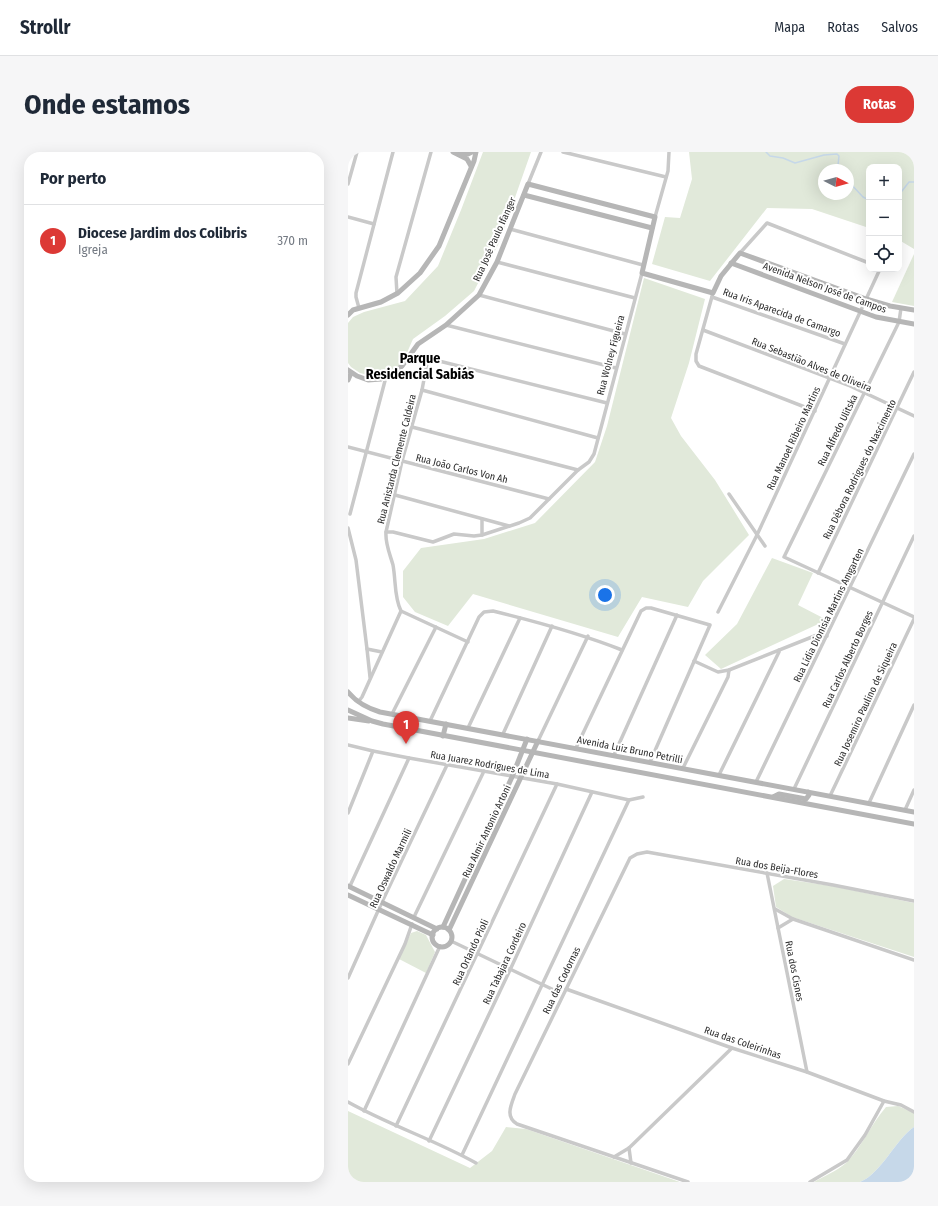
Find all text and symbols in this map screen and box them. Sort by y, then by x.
text: Strollr [20,16,70,39]
text: Mapa [774,19,805,36]
text: Rotas [827,19,859,36]
text: Salvos [881,19,918,36]
button: Rotas [845,86,914,123]
text: Onde estamos [24,88,190,121]
north arrow [818,164,854,200]
map controls [866,164,902,272]
button: + [866,164,902,200]
text: Por perto [40,168,106,189]
street label: Rua José Paulo Ifanger [471,195,519,283]
button: − [866,200,902,236]
text: Diocese Jardim dos Colibris [78,224,247,242]
text: 1 [50,233,56,248]
text: 370 m [277,233,308,248]
button: locate [866,236,902,272]
text: Igreja [78,242,108,257]
street label: Avenida Nelson José de Campos [761,260,888,316]
street label: Rua Iris Aparecida de Camargo [721,286,842,340]
street label: Rua Wolney Figueira [595,314,627,396]
street label: Rua Sebastião Alves de Oliveira [750,335,873,395]
district label: Parque Residencial Sabiás [366,350,474,383]
street label: Rua Manoel Ribeiro Martins [765,385,823,492]
street label: Rua Anistarda Clemente Caldeira [375,393,419,525]
street label: Rua Alfredo Ulitska [815,393,860,468]
street label: Rua Débora Rodrigues do Nascimento [821,397,899,541]
street label: Rua João Carlos Von Ah [414,452,509,486]
street label: Rua Lídia Dionísia Martins Amgarten [790,546,867,684]
your location [595,585,615,605]
street label: Rua Carlos Alberto Borges [820,609,876,710]
street label: Rua Josemiro Paulino de Siqueira [832,640,900,768]
pin: 1 [393,711,419,744]
street label: Avenida Luiz Bruno Petrilli [576,734,684,766]
street label: Rua Juarez Rodrigues de Lima [429,749,550,781]
street label: Rua Almir Antonio Artoni [460,783,514,880]
street label: Rua Oswaldo Marmili [367,827,415,910]
street label: Rua dos Beija-Flores [735,855,819,881]
street label: Rua Orlando Pioli [450,917,491,987]
street label: Rua Tabajara Cordeiro [481,920,529,1007]
street label: Rua dos Cisnes [782,940,806,1003]
street label: Rua das Codornas [540,945,583,1016]
street label: Rua das Coleirinhas [703,1024,783,1062]

